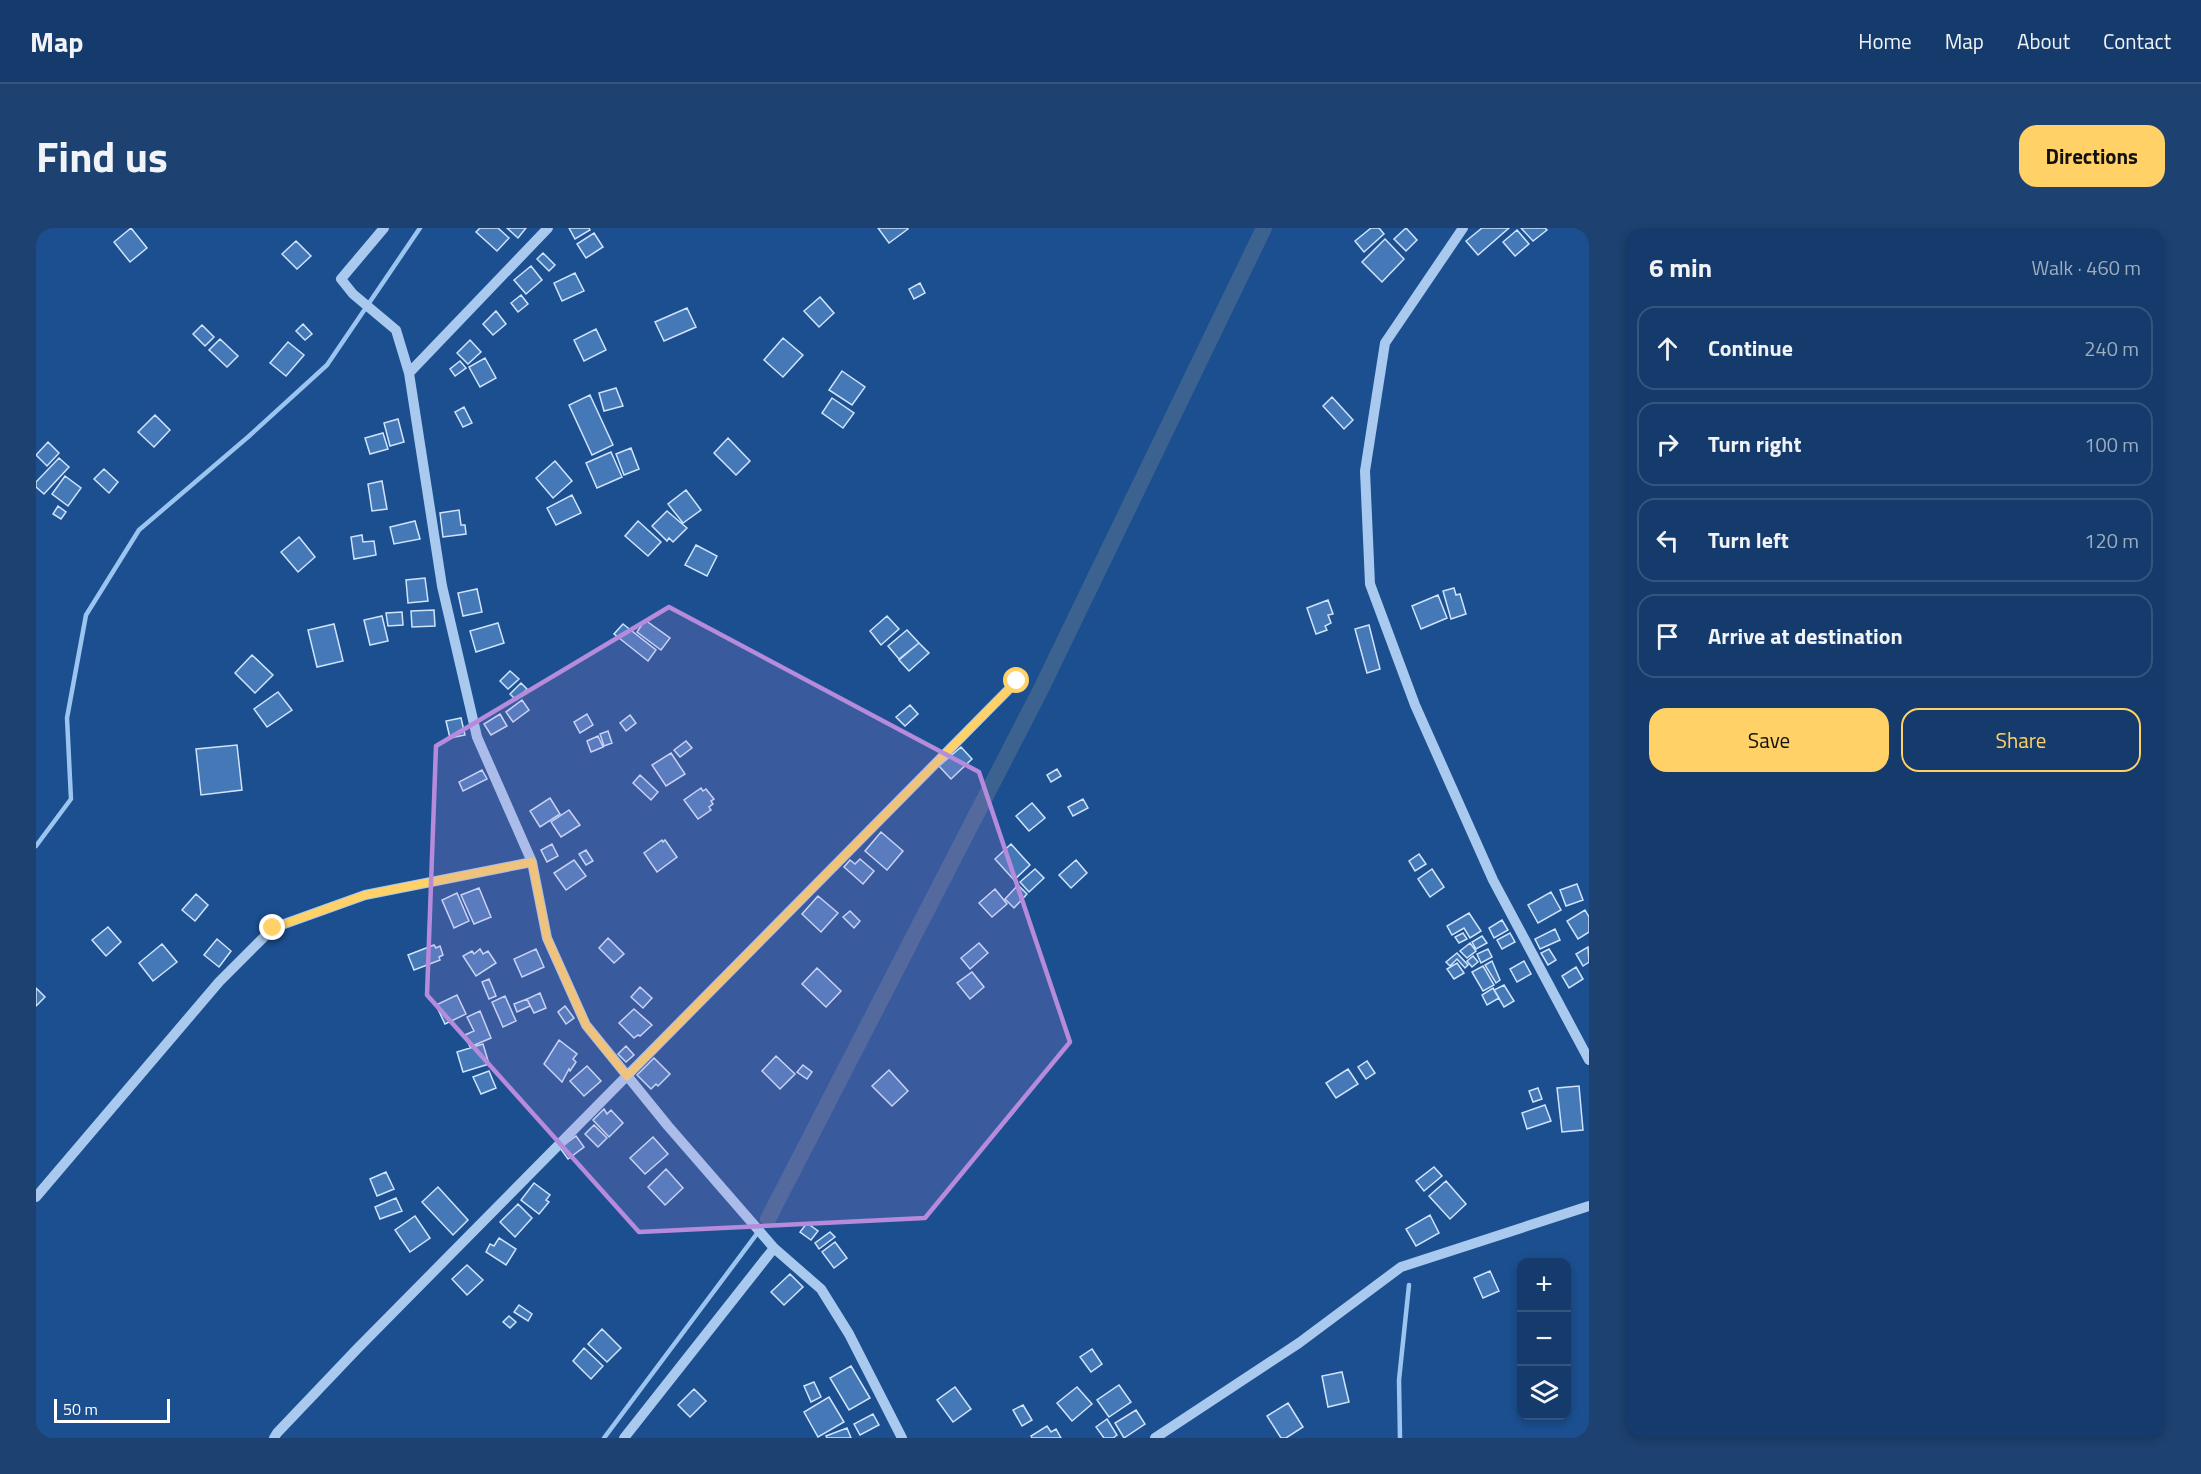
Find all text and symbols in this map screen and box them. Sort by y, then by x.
text: Map [30,20,84,63]
text: Home [1858,25,1912,57]
text: Map [1945,25,1984,57]
text: About [2017,25,2070,57]
text: Contact [2103,25,2171,57]
text: Find us [36,124,168,188]
button: Directions [2019,125,2165,187]
text: 6 min [1649,248,1712,287]
text: Walk · 460 m [2032,252,2141,283]
text: Continue [1708,331,1793,365]
icon: ahead [1651,332,1684,365]
text: 240 m [2084,333,2139,364]
text: Turn right [1708,427,1802,461]
icon: right [1651,428,1684,461]
text: 100 m [2084,429,2139,460]
text: Turn left [1708,523,1789,557]
icon: left [1651,524,1684,557]
text: 120 m [2084,525,2139,556]
text: Arrive at destination [1708,619,1903,653]
icon: arrive [1651,620,1684,653]
route start [1003,667,1029,693]
button: Save [1649,708,1889,772]
button: Share [1901,708,2141,772]
route end [259,914,285,940]
map controls [1517,1258,1571,1420]
button: + [1517,1258,1571,1312]
button: − [1517,1312,1571,1366]
button: layers [1517,1366,1571,1420]
scale bar [54,1396,170,1424]
text: 50 m [63,1397,98,1421]

